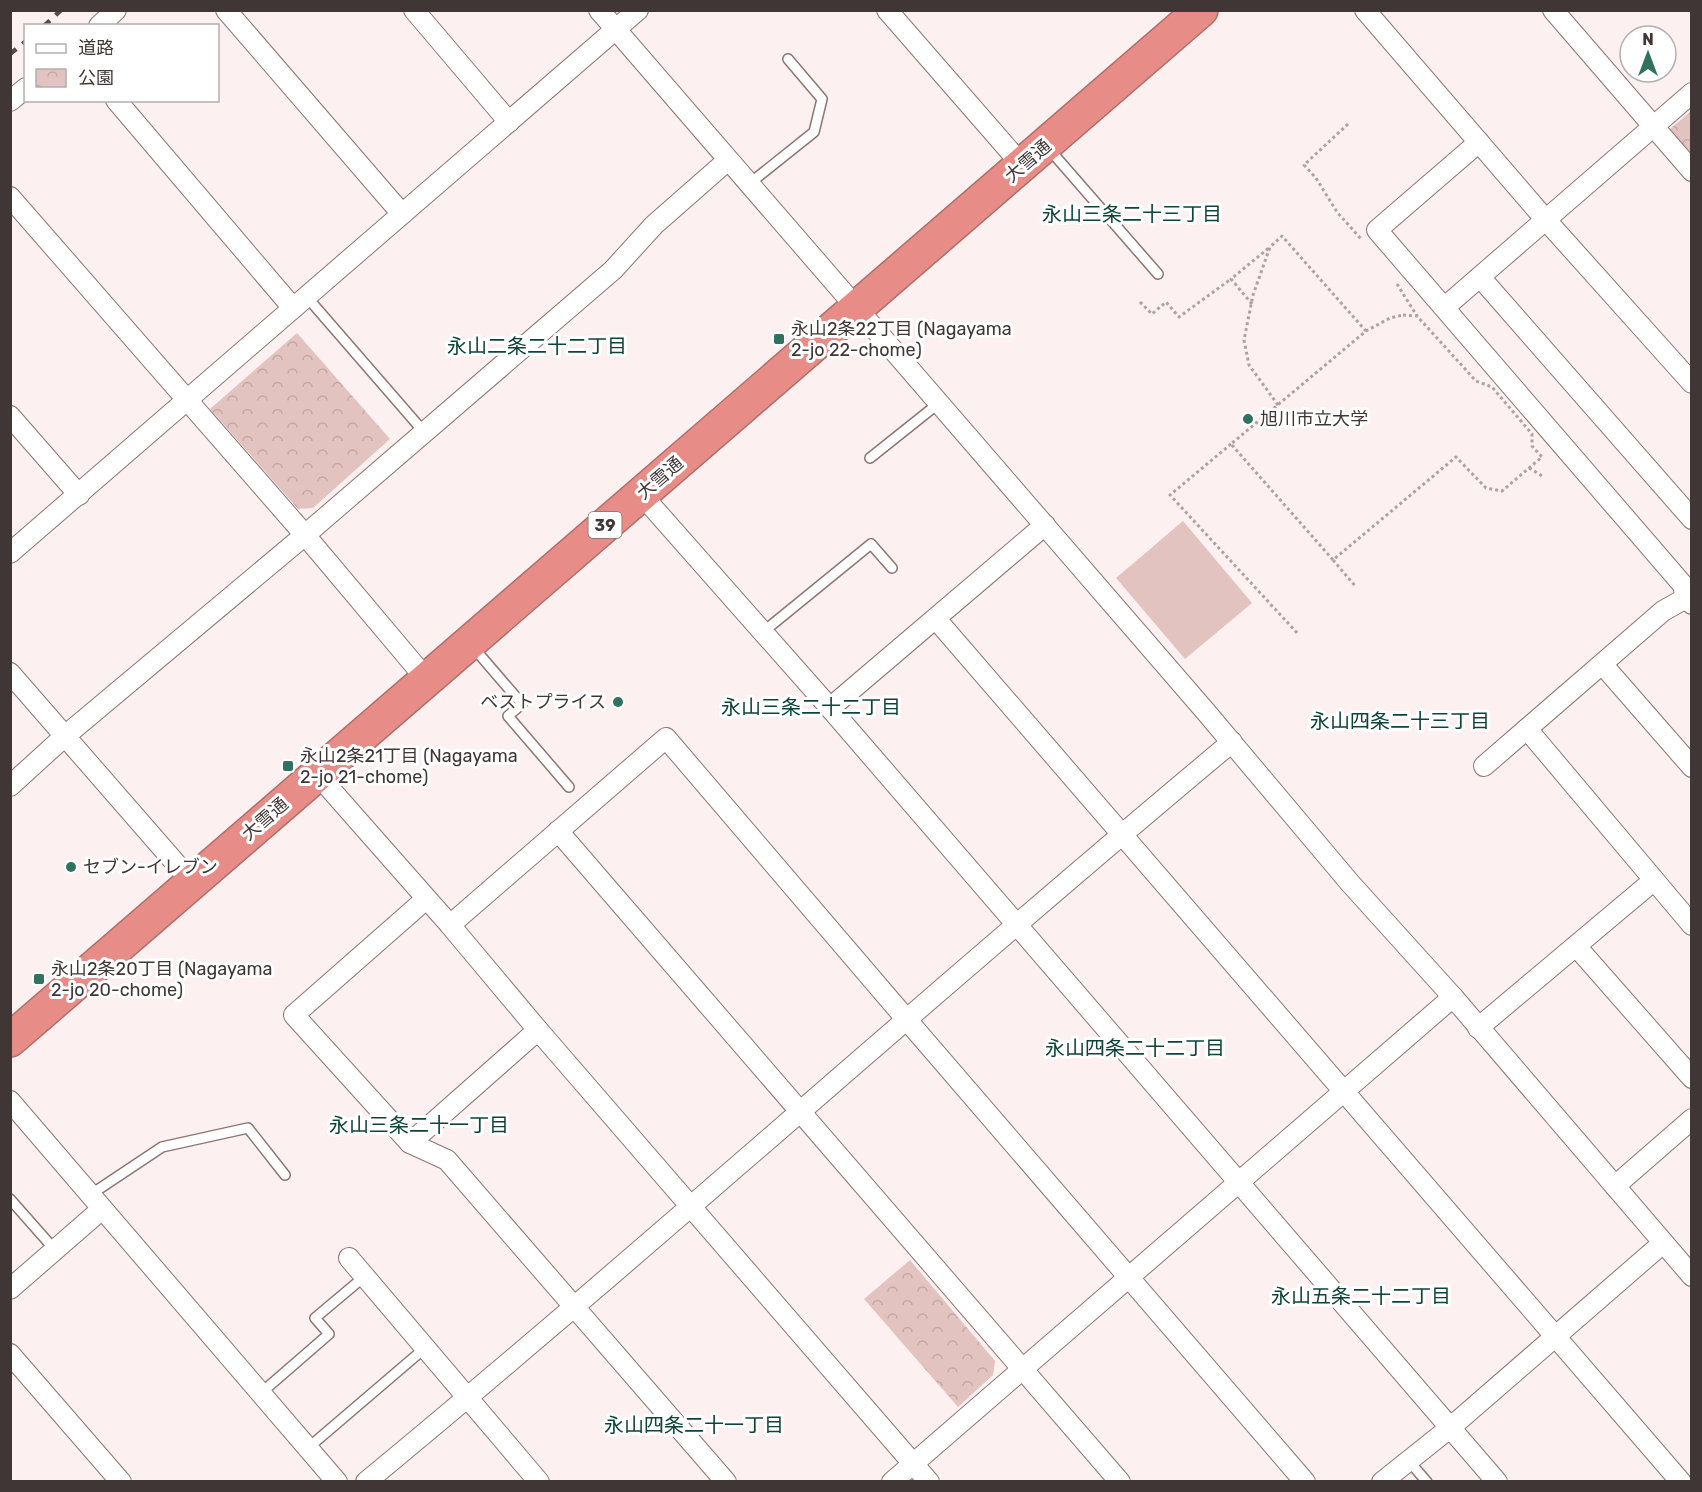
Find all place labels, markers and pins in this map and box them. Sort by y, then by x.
place label: 永山2条22丁目 (Nagayama 2-jo 22-chome) [791,318,1012,361]
marker: 永山2条22丁目 (Nagayama 2-jo 22-chome) [772,332,786,346]
place label: 旭川市立大学 [1260,408,1368,430]
marker: 旭川市立大学 [1241,412,1255,426]
place label: ベストプライス [480,691,606,713]
marker: ベストプライス [611,695,625,709]
place label: 永山2条21丁目 (Nagayama 2-jo 21-chome) [300,745,518,788]
marker: 永山2条21丁目 (Nagayama 2-jo 21-chome) [281,759,295,773]
place label: セブン-イレブン [83,856,218,878]
marker: セブン-イレブン [64,860,78,874]
place label: 永山2条20丁目 (Nagayama 2-jo 20-chome) [51,958,272,1001]
marker: 永山2条20丁目 (Nagayama 2-jo 20-chome) [32,972,46,986]

